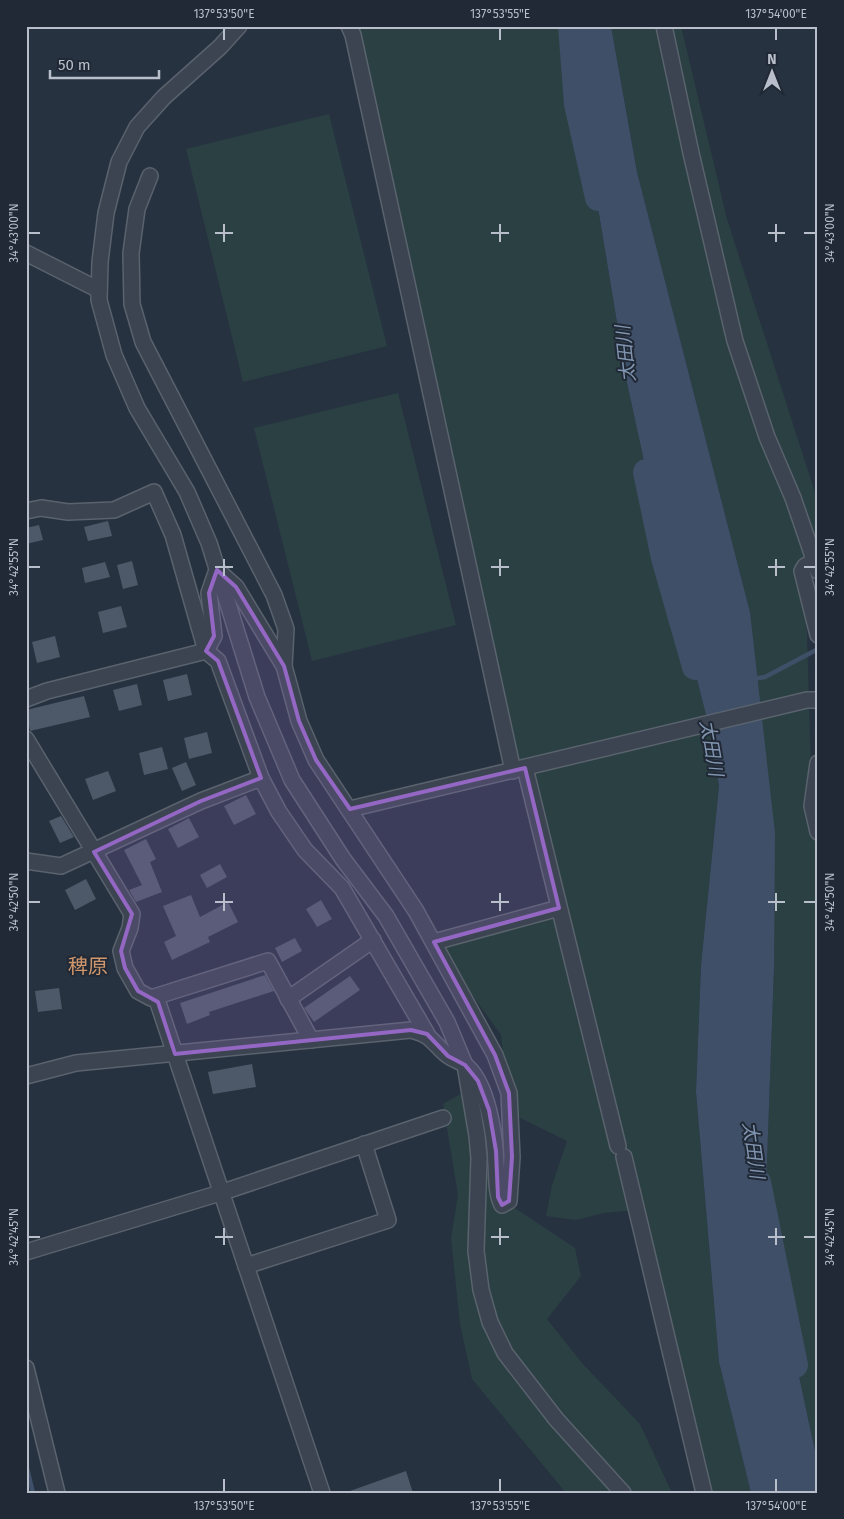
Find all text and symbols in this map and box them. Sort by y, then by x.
text: 137°53'50"E [193,7,255,21]
text: 137°53'55"E [470,7,530,21]
text: 137°54'00"E [745,7,807,21]
scale bar [50,48,159,80]
north arrow [746,48,796,98]
text: N [767,51,777,68]
text: 50 m [58,56,91,74]
text: 34°43'00"N [7,203,21,263]
text: 34°43'00"N [823,203,837,263]
water label: 太田川 [611,322,640,384]
text: 34°42'55"N [7,538,21,596]
text: 34°42'55"N [823,538,837,596]
water label: 太田川 [695,718,728,780]
text: 34°42'50"N [7,873,21,931]
text: 34°42'50"N [823,873,837,931]
district label: 稗原 [68,954,108,978]
water label: 太田川 [738,1120,769,1182]
text: 34°42'45"N [7,1208,21,1266]
text: 34°42'45"N [823,1208,837,1266]
text: 137°53'50"E [193,1499,255,1513]
text: 137°53'55"E [470,1499,530,1513]
text: 137°54'00"E [745,1499,807,1513]

